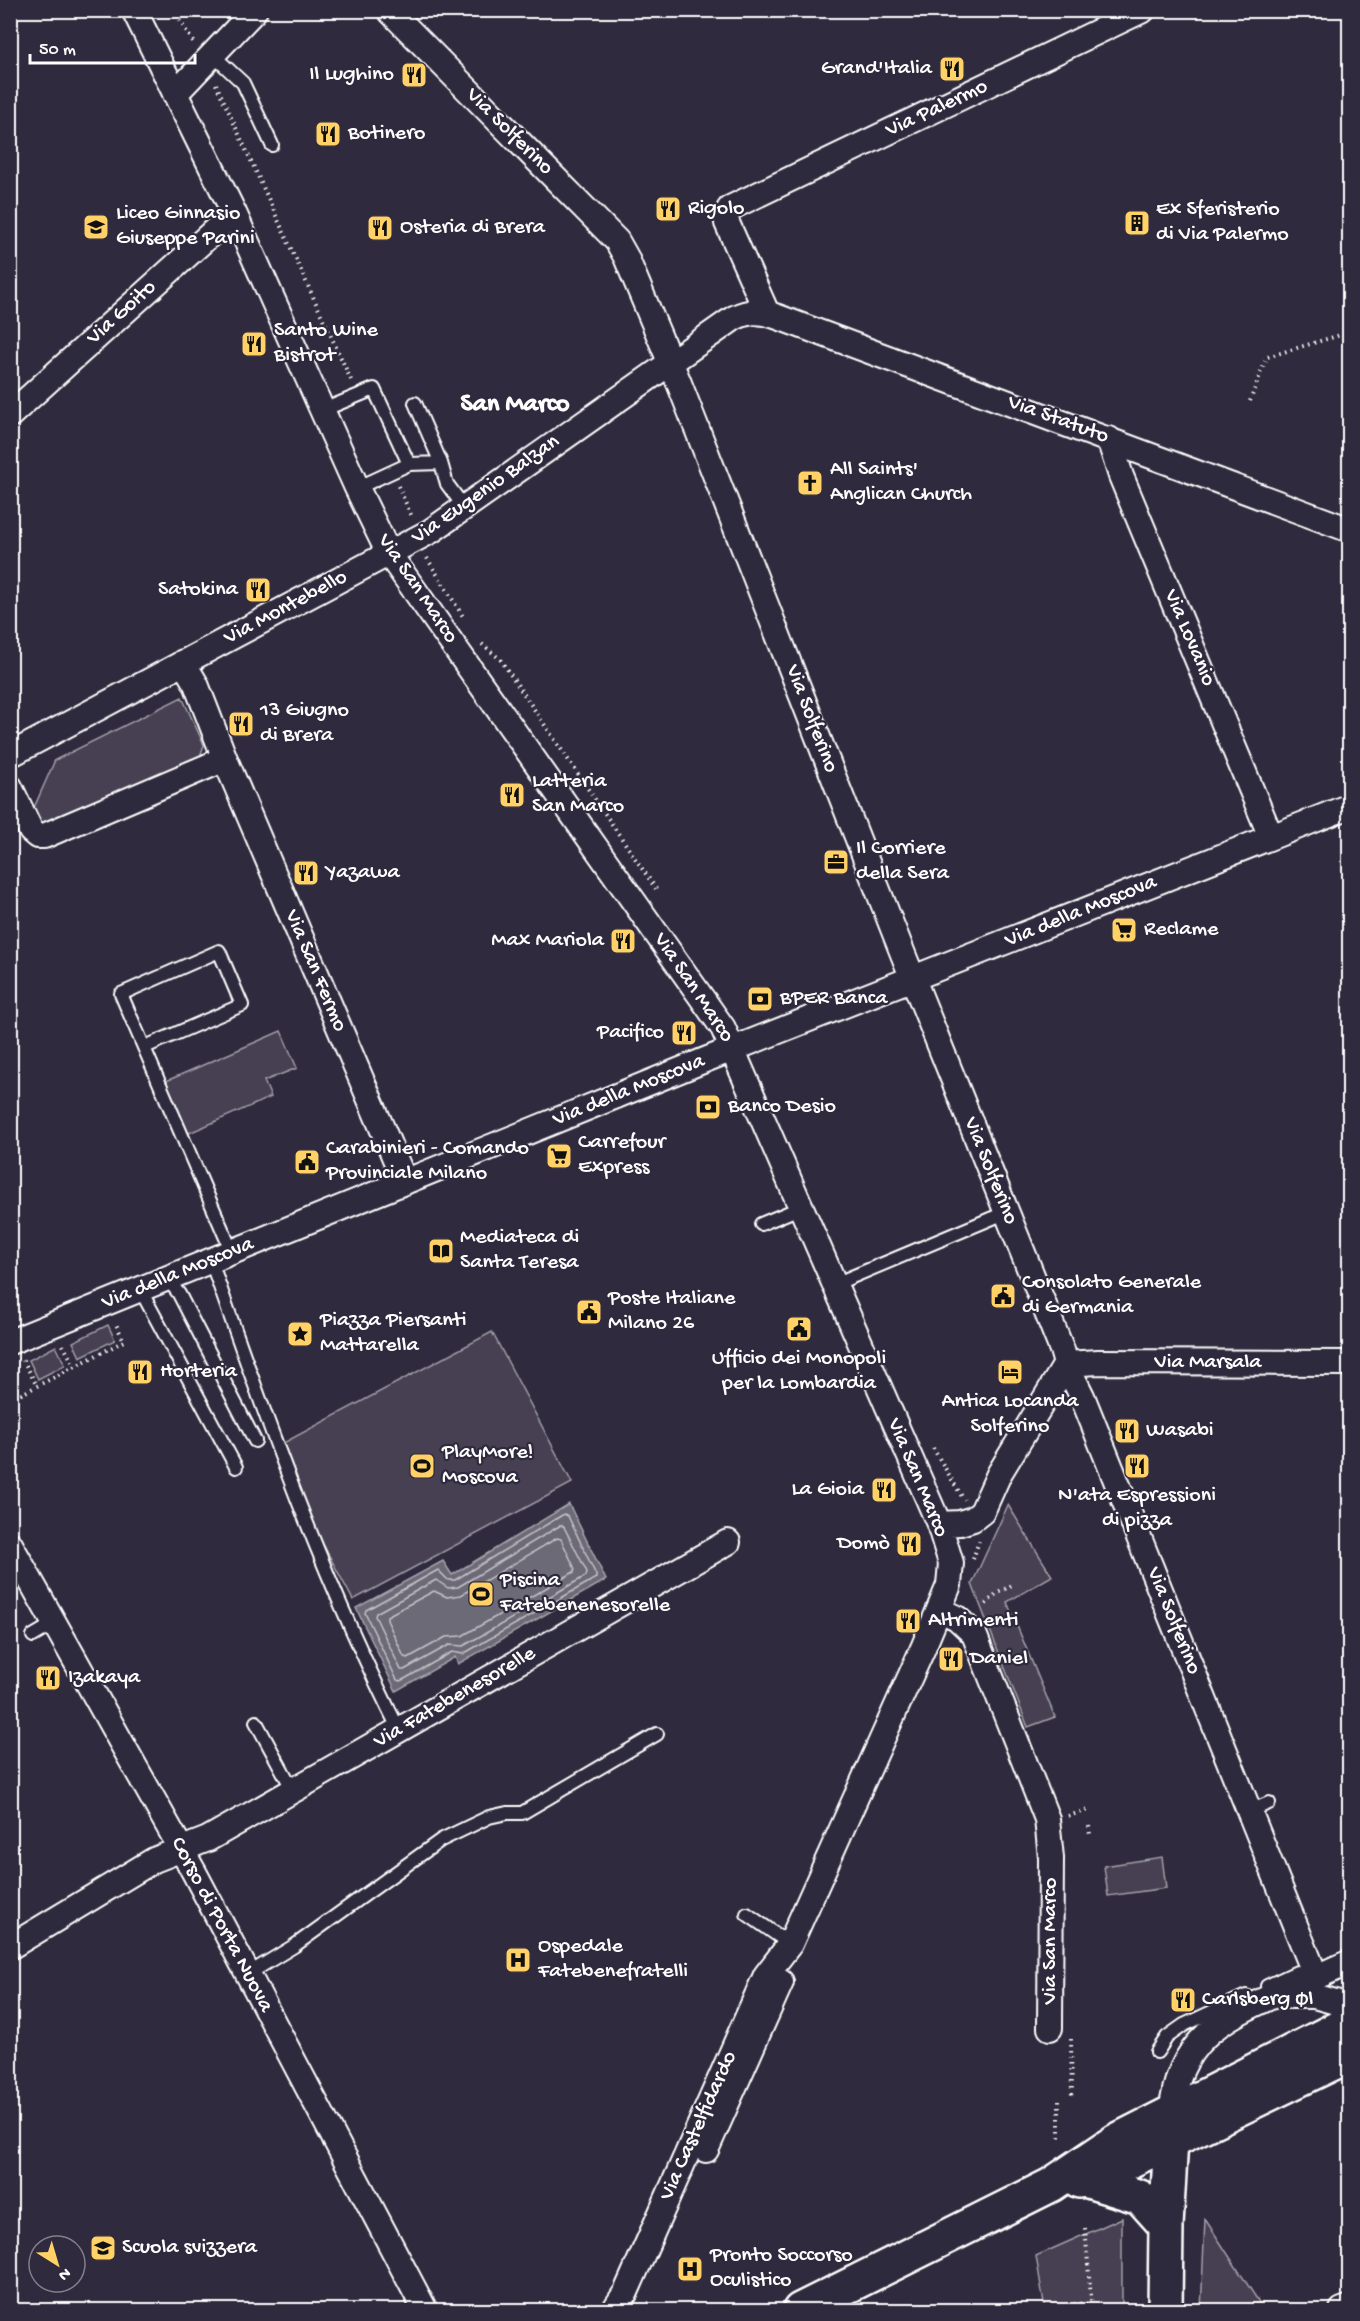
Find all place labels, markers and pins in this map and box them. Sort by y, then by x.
restaurant icon: Grand'Italia [937,54,967,84]
place label: Grand'Italia [821,56,933,82]
restaurant icon: Il Lughino [399,60,429,90]
place label: Il Lughino [309,62,394,88]
restaurant icon: Botinero [313,119,343,149]
place label: Botinero [347,121,425,147]
restaurant icon: Rigolo [653,194,683,224]
place label: Rigolo [688,196,745,222]
place label: Ex Sferisterio di Via Palermo [1156,197,1289,248]
place label: Liceo Ginnasio Giuseppe Parini [116,201,255,252]
building icon: Ex Sferisterio di Via Palermo [1122,208,1152,238]
school or university icon: Liceo Ginnasio Giuseppe Parini [81,212,111,242]
restaurant icon: Osteria di Brera [365,213,395,243]
place label: Osteria di Brera [400,215,546,241]
place label: Santo Wine Bistrot [273,318,378,369]
restaurant icon: Santo Wine Bistrot [239,329,269,359]
place label: All Saints' Anglican Church [830,457,972,508]
church icon: All Saints' Anglican Church [795,468,825,498]
restaurant icon: Satokina [243,575,273,605]
place label: Satokina [158,577,239,603]
place label: 13 Giugno di Brera [259,698,349,749]
restaurant icon: 13 Giugno di Brera [226,709,256,739]
place label: Latteria San Marco [532,769,624,820]
restaurant icon: Latteria San Marco [497,780,527,810]
place label: Il Corriere della Sera [856,836,950,887]
office icon: Il Corriere della Sera [821,847,851,877]
restaurant icon: Yazawa [291,858,321,888]
place label: Yazawa [324,860,400,886]
supermarket icon: Reclame [1109,915,1139,945]
place label: Reclame [1144,917,1219,943]
restaurant icon: Max Mariola [608,926,638,956]
place label: Max Mariola [491,928,605,954]
bank icon: BPER Banca [745,984,775,1014]
place label: BPER Banca [779,986,888,1012]
restaurant icon: Pacifico [669,1018,699,1048]
place label: Pacifico [596,1020,664,1046]
bank icon: Banco Desio [693,1092,723,1122]
place label: Banco Desio [727,1094,836,1120]
place label: Carrefour Express [578,1130,668,1181]
place label: Carabinieri - Comando Provinciale Milano [325,1136,529,1187]
supermarket icon: Carrefour Express [544,1141,574,1171]
public building icon: Carabinieri - Comando Provinciale Milano [292,1147,322,1177]
place label: Mediateca di Santa Teresa [460,1225,579,1276]
library icon: Mediateca di Santa Teresa [426,1236,456,1266]
place label: Consolato Generale di Germania [1022,1270,1202,1321]
public building icon: Consolato Generale di Germania [988,1281,1018,1311]
place label: Poste Italiane Milano 26 [607,1286,736,1337]
public building icon: Poste Italiane Milano 26 [574,1297,604,1327]
place label: Piazza Piersanti Mattarella [319,1308,467,1359]
public building icon: Ufficio dei Monopoli per la Lombardia [784,1314,814,1344]
place icon: Piazza Piersanti Mattarella [285,1319,315,1349]
place label: Ufficio dei Monopoli per la Lombardia [712,1346,886,1397]
restaurant icon: Horteria [125,1357,155,1387]
hotel icon: Antica Locanda Solferino [995,1357,1025,1387]
place label: Horteria [160,1359,238,1385]
place label: Antica Locanda Solferino [942,1389,1079,1440]
restaurant icon: Wasabi [1112,1416,1142,1446]
place label: Wasabi [1146,1418,1214,1444]
place label: PlayMore! Moscova [441,1440,533,1491]
sports icon: PlayMore! Moscova [407,1451,437,1481]
restaurant icon: N'ata Espressioni di pizza [1122,1451,1152,1481]
restaurant icon: La Gioia [869,1475,899,1505]
place label: La Gioia [791,1477,865,1503]
place label: N'ata Espressioni di pizza [1058,1483,1216,1534]
restaurant icon: Domò [894,1529,924,1559]
place label: Domò [835,1531,890,1557]
place label: Piscina Fatebenenesorelle [499,1568,671,1619]
sports icon: Piscina Fatebenenesorelle [466,1579,496,1609]
restaurant icon: Altrimenti [893,1606,923,1636]
place label: Altrimenti [928,1608,1019,1634]
restaurant icon: Daniel [936,1644,966,1674]
place label: Daniel [968,1646,1028,1672]
restaurant icon: Izakaya [33,1663,63,1693]
place label: Izakaya [68,1665,141,1691]
place label: Ospedale Fatebenefratelli [537,1934,688,1985]
hospital icon: Ospedale Fatebenefratelli [503,1945,533,1975]
restaurant icon: Carlsberg Øl [1168,1985,1198,2015]
place label: Carlsberg Øl [1202,1987,1314,2013]
school or university icon: Scuola svizzera [88,2233,118,2263]
place label: Scuola svizzera [122,2235,258,2261]
place label: Pronto Soccorso Oculistico [709,2243,853,2294]
hospital icon: Pronto Soccorso Oculistico [675,2254,705,2284]

